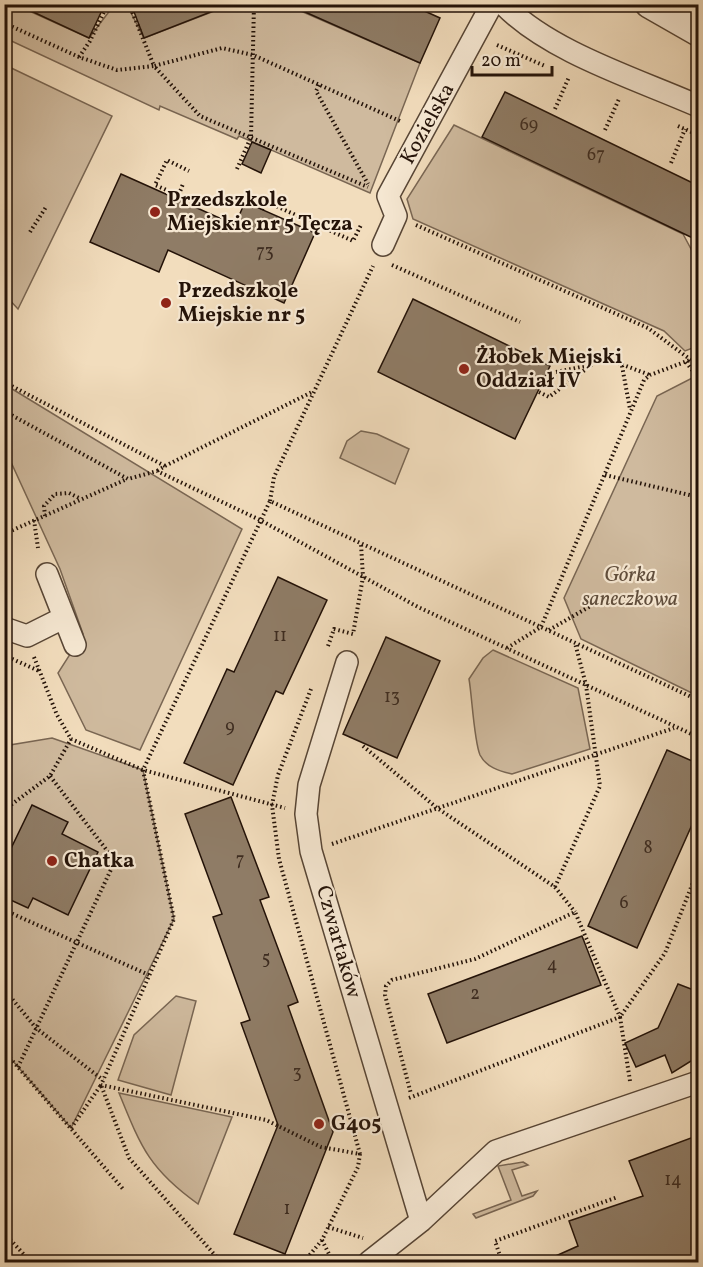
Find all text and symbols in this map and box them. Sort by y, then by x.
scale bar [472,39,552,77]
text: 20 m [481,49,521,74]
street label: Kozielska [394,78,462,170]
house number: 69 [520,113,538,138]
house number: 67 [587,143,605,168]
place label: Przedszkole Miejskie nr 5 Tęcza [167,186,353,239]
marker: Przedszkole Miejskie nr 5 Tęcza [148,205,162,219]
house number: 73 [256,240,274,265]
place label: Przedszkole Miejskie nr 5 [178,277,305,330]
marker: Przedszkole Miejskie nr 5 [159,296,173,310]
place label: Żłobek Miejski Oddział IV [476,343,623,396]
marker: Żłobek Miejski Oddział IV [457,362,471,376]
park label: Górka saneczkowa [582,561,678,614]
house number: 11 [273,624,287,649]
house number: 13 [384,685,400,710]
house number: 9 [225,715,235,740]
house number: 8 [643,836,653,861]
place label: Chatka [64,847,135,876]
house number: 7 [236,848,244,873]
marker: Chatka [45,854,59,868]
street label: Czwartaków [308,882,368,1002]
house number: 6 [619,891,629,916]
house number: 5 [262,947,270,972]
house number: 4 [547,953,557,978]
house number: 2 [470,982,480,1007]
house number: 3 [292,1061,302,1086]
place label: G405 [331,1110,381,1139]
marker: G405 [312,1117,326,1131]
house number: 14 [664,1168,682,1193]
house number: 1 [284,1197,290,1222]

